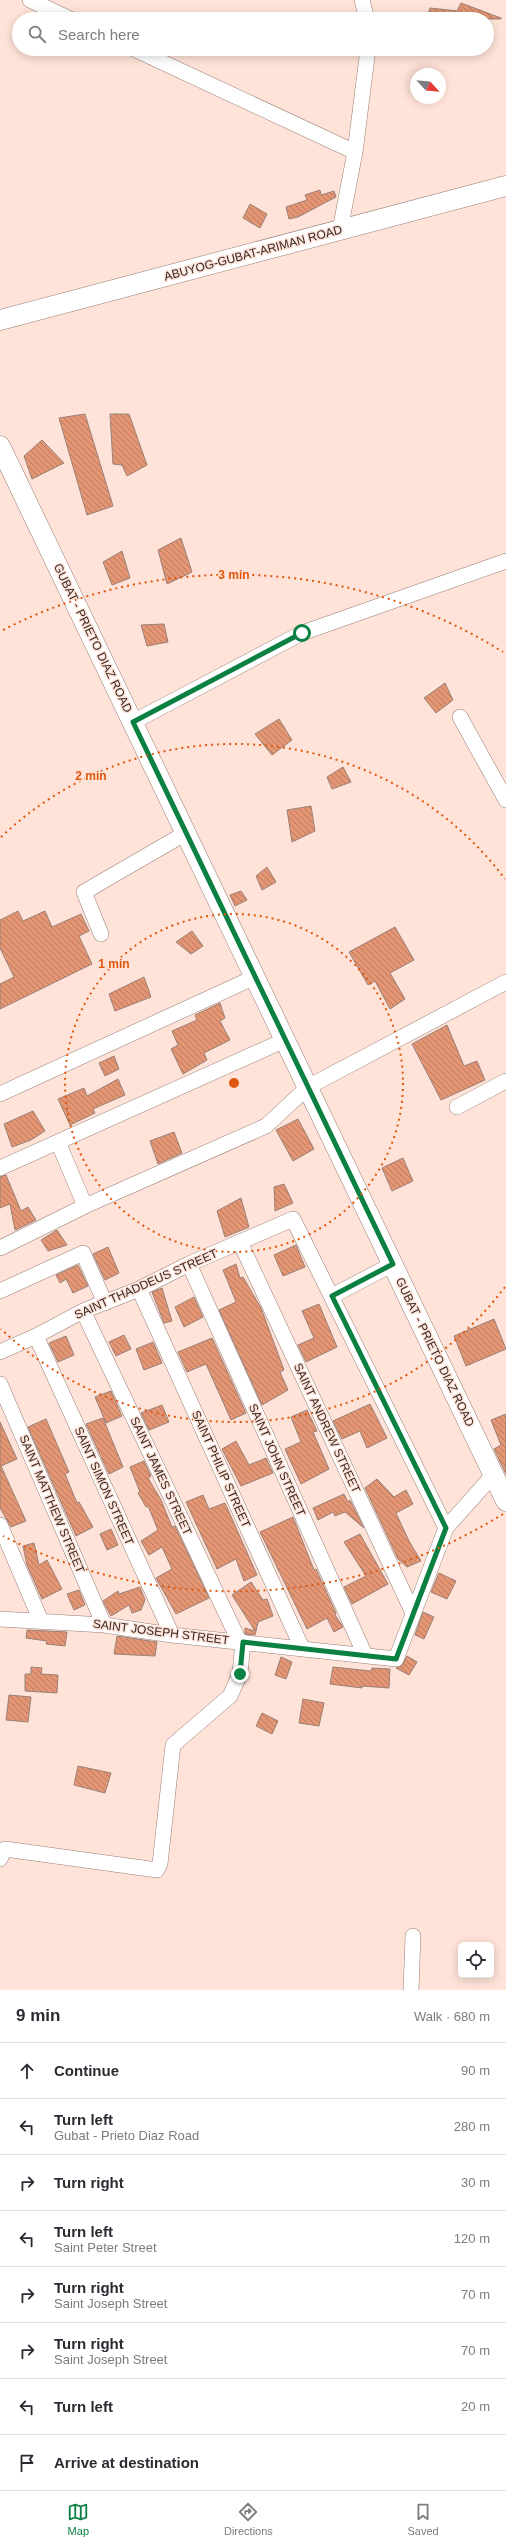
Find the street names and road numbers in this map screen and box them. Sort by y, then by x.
street label: ABUYOG-GUBAT-ARIMAN ROAD [162,222,344,284]
street label: GUBAT - PRIETO DIAZ ROAD [51,561,135,715]
street label: SAINT THADDEUS STREET [72,1246,220,1322]
street label: GUBAT - PRIETO DIAZ ROAD [393,1275,477,1429]
street label: SAINT ANDREW STREET [291,1361,364,1496]
street label: SAINT JOHN STREET [246,1402,308,1519]
street label: SAINT PHILIP STREET [189,1408,253,1530]
street label: SAINT JAMES STREET [127,1415,195,1538]
street label: SAINT SIMON STREET [71,1424,137,1548]
street label: SAINT MATTHEW STREET [16,1433,88,1576]
street label: SAINT JOSEPH STREET [92,1617,231,1647]

